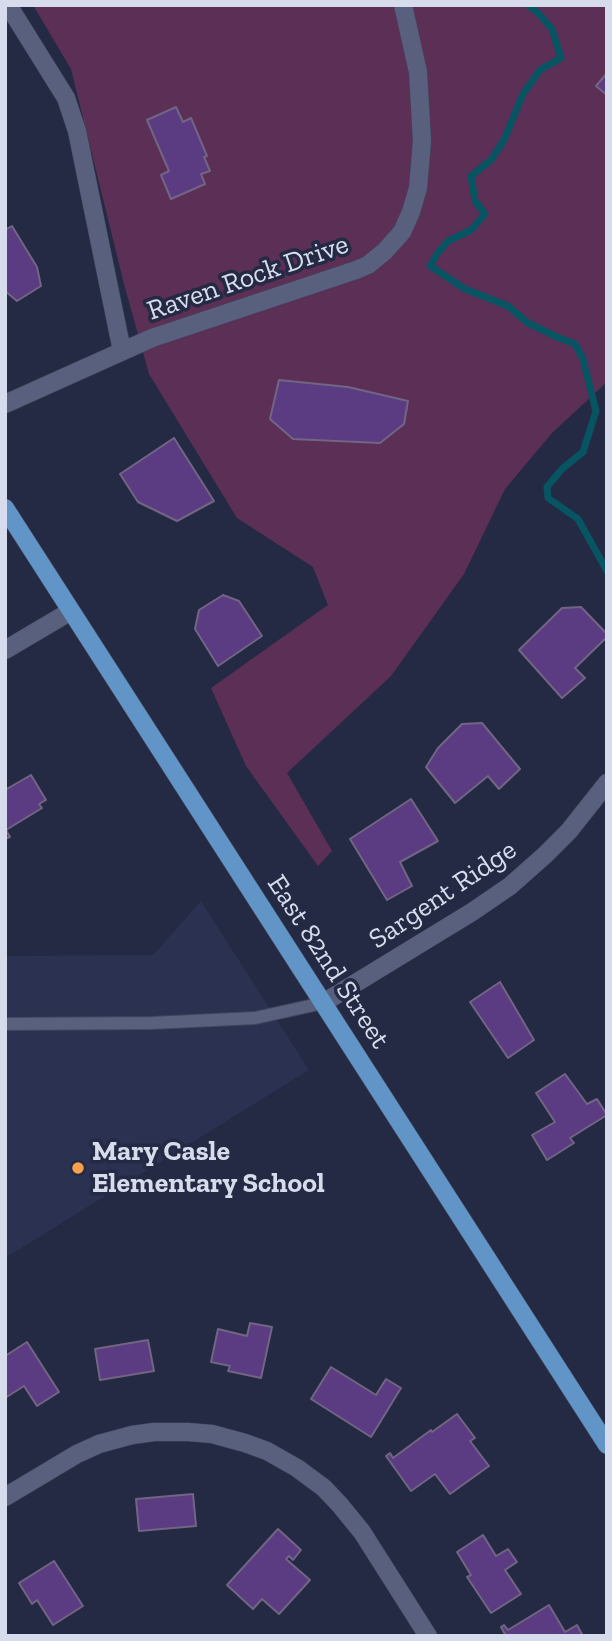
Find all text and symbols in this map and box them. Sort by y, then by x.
street label: Raven Rock Drive [143,228,353,328]
street label: Sargent Ridge [363,833,523,957]
street label: East 82nd Street [259,869,397,1055]
place label: Mary Casle Elementary School [92,1135,325,1201]
marker: Mary Casle Elementary School [70,1160,86,1176]

